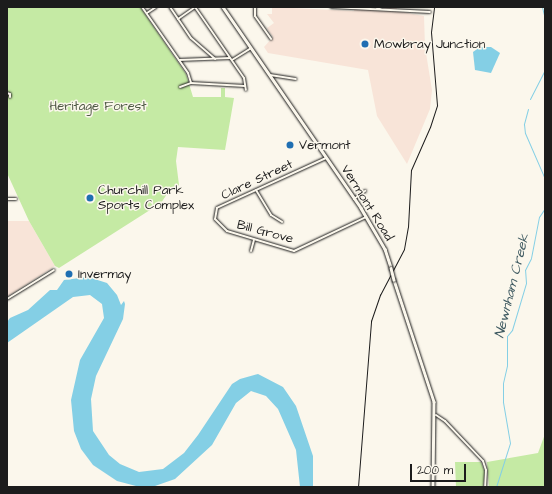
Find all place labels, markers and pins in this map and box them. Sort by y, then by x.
place label: Mowbray Junction [374,36,485,52]
marker: Mowbray Junction [359,38,371,50]
place label: Vermont [299,137,351,153]
marker: Vermont [284,139,296,151]
place label: Churchill Park Sports Complex [98,183,194,214]
marker: Churchill Park Sports Complex [85,193,95,203]
place label: Invermay [78,266,131,282]
marker: Invermay [63,268,75,280]

